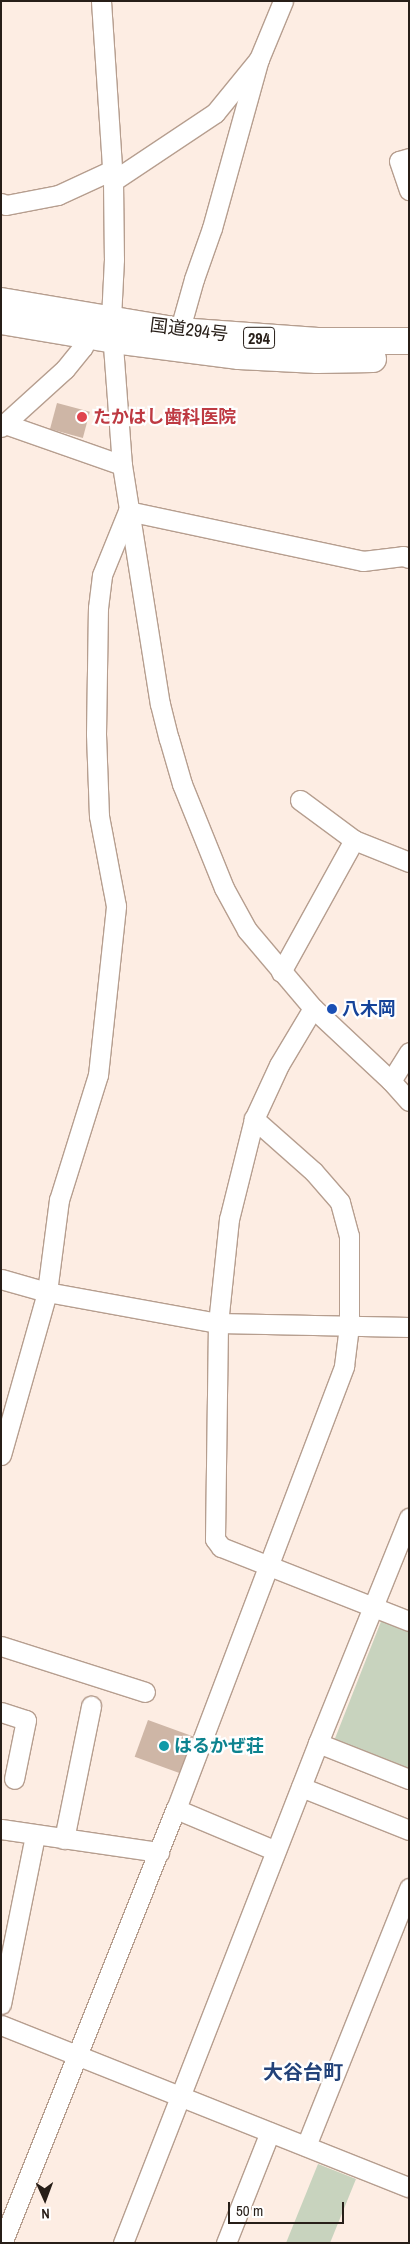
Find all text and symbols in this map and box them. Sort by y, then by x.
street label: 国道294号 [149,314,229,346]
road number: 294 [243,324,275,352]
place label: たかはし歯科医院 [93,406,237,428]
marker: たかはし歯科医院 [75,410,89,424]
place label: 八木岡 [342,998,396,1020]
marker: 八木岡 [326,1003,338,1015]
place label: はるかぜ荘 [174,1735,264,1757]
marker: はるかぜ荘 [158,1740,170,1752]
district label: 大谷台町 [263,2059,343,2083]
north arrow [20,2174,70,2224]
scale bar [230,2192,346,2224]
text: 50 m [236,2200,263,2221]
text: N [41,2205,50,2223]

